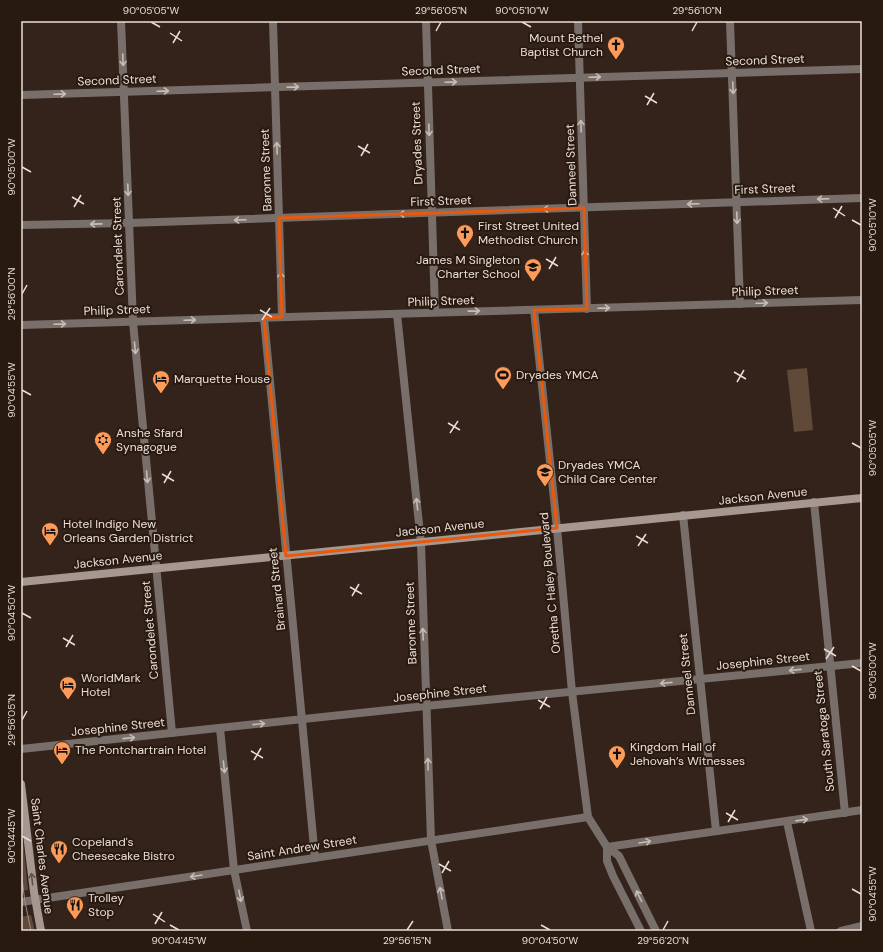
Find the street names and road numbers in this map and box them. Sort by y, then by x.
street label: Second Street [725,51,805,69]
street label: Second Street [401,61,481,79]
street label: Second Street [77,71,157,89]
street label: Dryades Street [408,101,426,185]
street label: Danneel Street [562,123,580,206]
street label: Baronne Street [257,128,275,212]
street label: First Street [734,180,796,198]
street label: First Street [410,192,472,210]
street label: Carondelet Street [108,196,128,296]
street label: Philip Street [731,282,799,300]
street label: Philip Street [407,292,475,310]
street label: Philip Street [83,301,151,319]
street label: Jackson Avenue [718,483,808,509]
street label: Oretha C Haley Boulevard [536,512,564,654]
street label: Jackson Avenue [395,515,485,541]
street label: Brainard Street [265,546,289,631]
street label: Jackson Avenue [73,547,163,573]
street label: Carondelet Street [138,580,162,680]
street label: Baronne Street [402,581,420,665]
street label: Danneel Street [675,632,699,716]
street label: Josephine Street [715,648,811,674]
street label: South Saratoga Street [810,669,838,792]
street label: Josephine Street [392,680,488,706]
street label: Josephine Street [70,714,166,740]
street label: Saint Charles Avenue [27,797,57,915]
street label: Saint Andrew Street [246,831,358,865]

